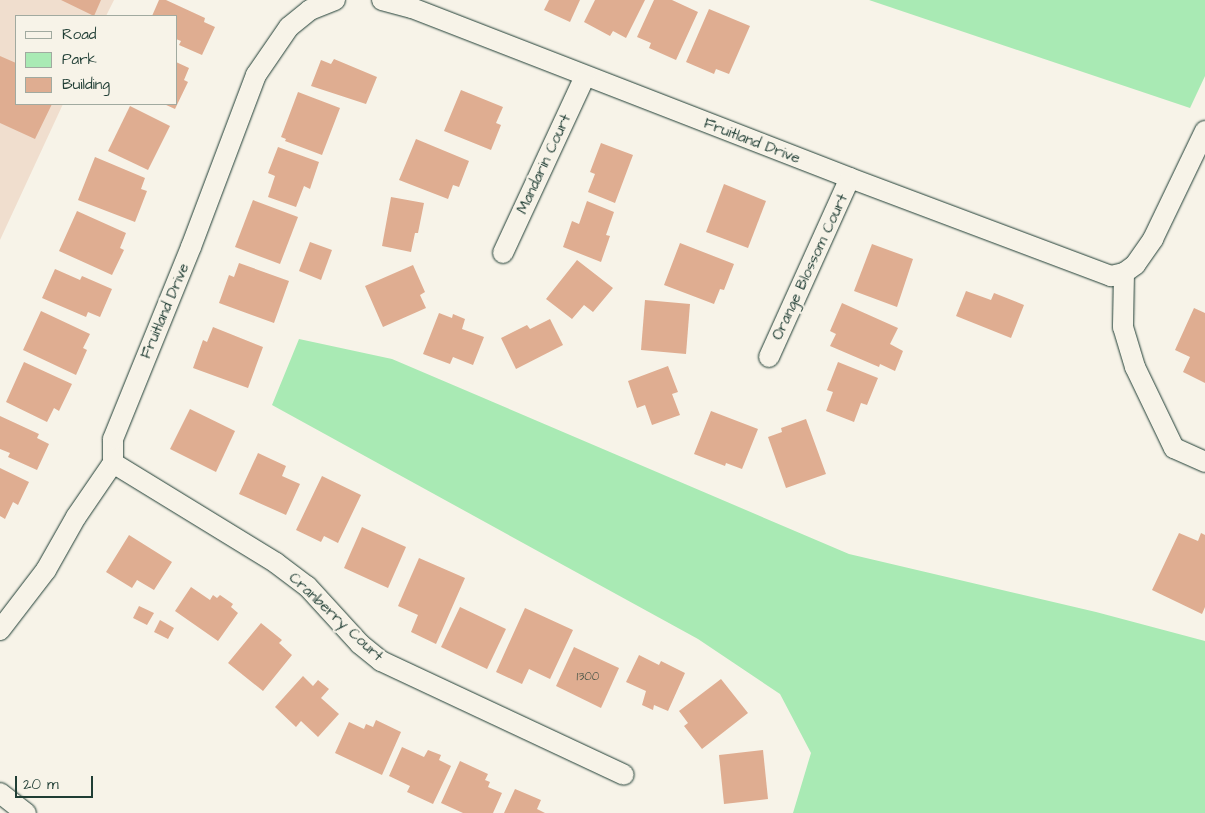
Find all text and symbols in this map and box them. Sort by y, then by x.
legend [15,15,178,105]
text: Road [62,24,96,45]
text: Park [62,49,97,70]
text: Building [62,74,110,95]
street label: Mandarin Court [513,111,575,217]
street label: Fruitland Drive [701,114,803,168]
street label: Orange Blossom Court [768,191,852,343]
street label: Fruitland Drive [137,261,193,361]
street label: Cranberry Court [285,569,387,665]
house number: 1300 [577,670,599,684]
scale bar [18,766,95,798]
text: 20 m [23,774,59,795]

